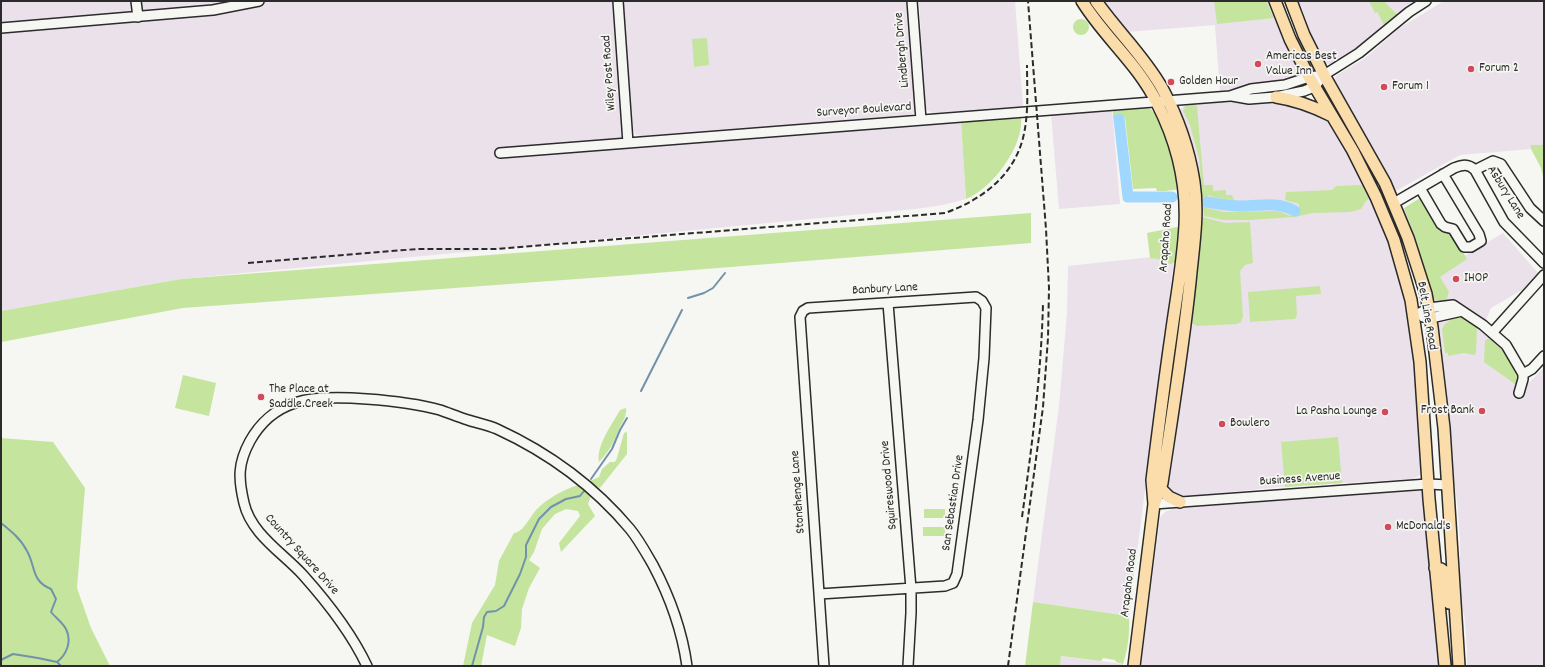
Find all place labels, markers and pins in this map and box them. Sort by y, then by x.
place label: Americas Best Value Inn [1266,49,1337,80]
marker: Americas Best Value Inn [1253,59,1263,69]
place label: Forum 2 [1479,61,1519,77]
marker: Forum 2 [1466,64,1476,74]
place label: Golden Hour [1179,74,1238,90]
marker: Golden Hour [1166,77,1176,87]
place label: Forum 1 [1392,79,1429,95]
marker: Forum 1 [1379,82,1389,92]
place label: IHOP [1464,271,1488,287]
marker: IHOP [1451,274,1461,284]
place label: The Place at Saddle Creek [269,382,333,413]
marker: The Place at Saddle Creek [256,392,266,402]
place label: Frost Bank [1421,403,1474,419]
place label: La Pasha Lounge [1296,404,1377,420]
marker: Frost Bank [1477,406,1487,416]
marker: La Pasha Lounge [1380,407,1390,417]
place label: Bowlero [1230,416,1270,432]
marker: Bowlero [1217,419,1227,429]
place label: McDonald's [1396,519,1451,535]
marker: McDonald's [1383,522,1393,532]

